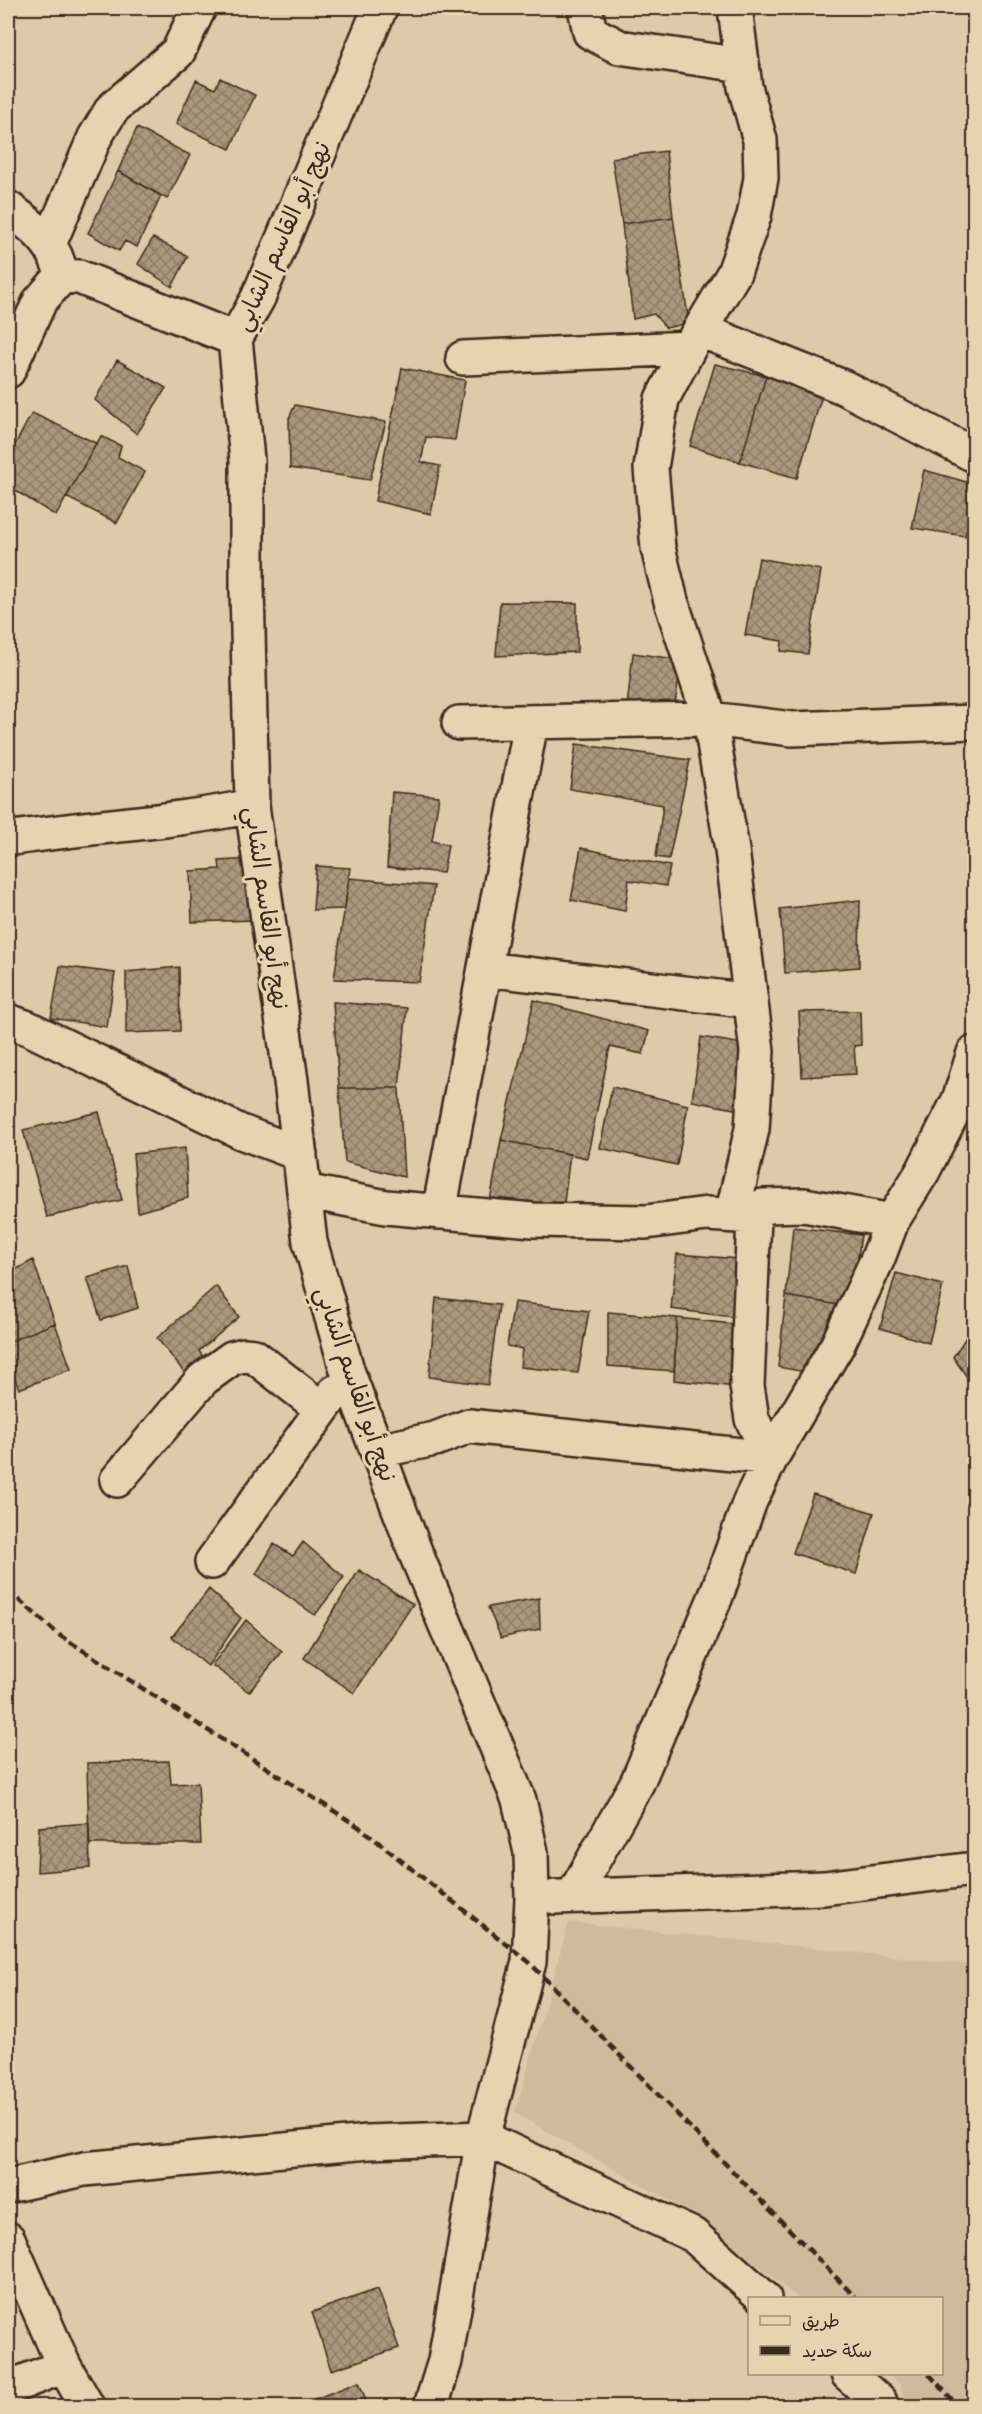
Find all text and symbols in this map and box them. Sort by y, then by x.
street label: نهج أبو القاسم الشابي [227,136,343,338]
street label: نهج أبو القاسم الشابي [232,805,296,1012]
street label: نهج أبو القاسم الشابي [303,1282,403,1488]
legend [748,2297,943,2375]
text: طريق [802,2310,840,2332]
text: سكة حديد [802,2340,872,2362]

